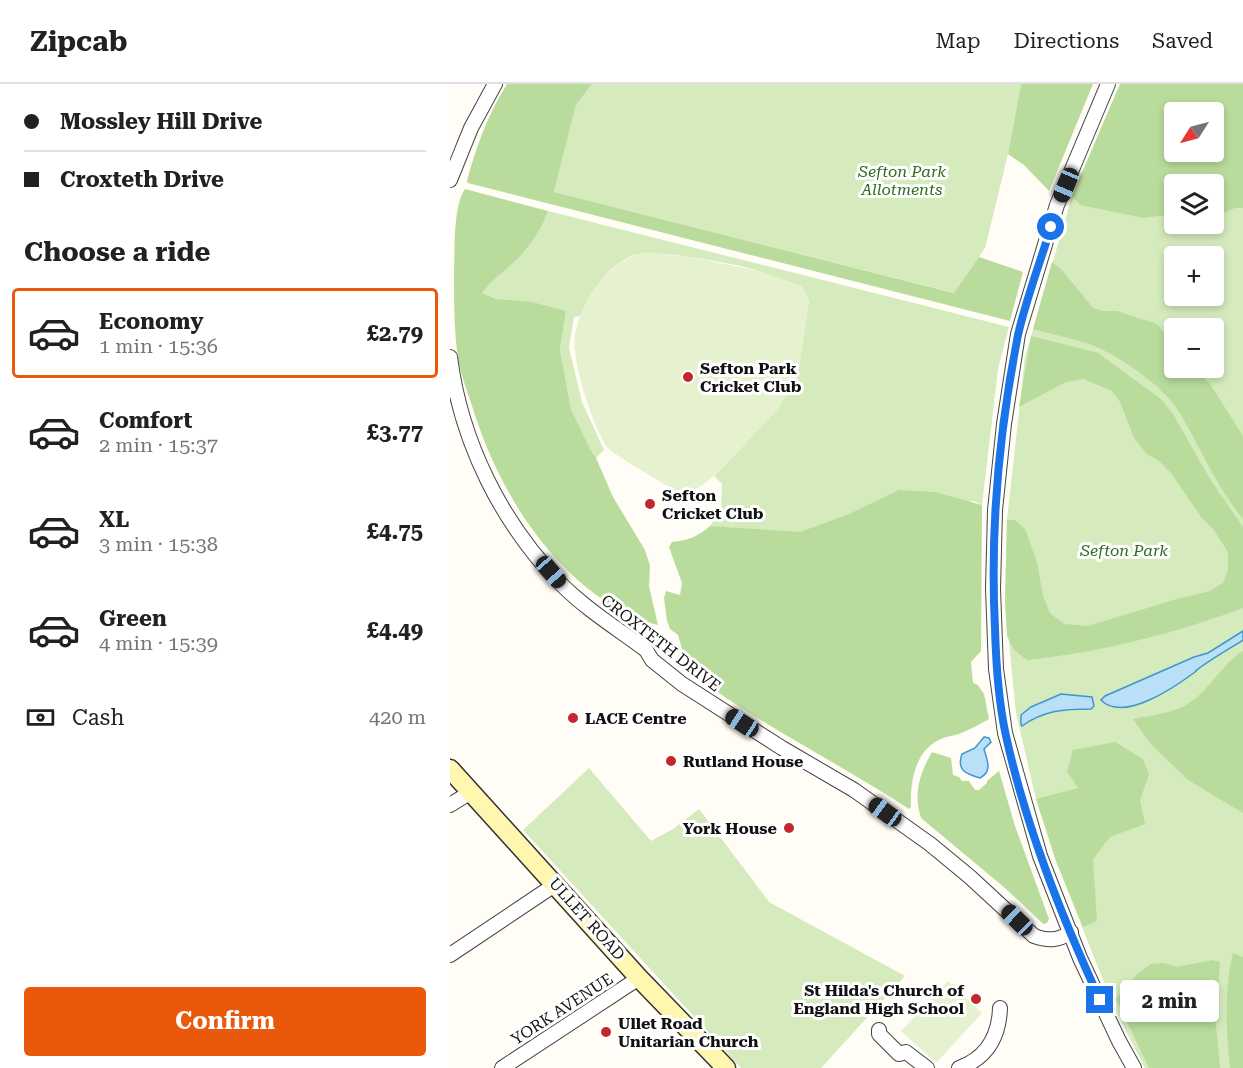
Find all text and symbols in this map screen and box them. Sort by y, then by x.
text: Zipcab [30,25,128,58]
text: Map [936,29,980,53]
text: Directions [1013,29,1119,53]
text: Saved [1152,29,1213,53]
north arrow [1164,102,1224,162]
map controls [1164,102,1224,378]
text: Mossley Hill Drive [60,109,262,134]
park label: Sefton Park Allotments [857,162,946,199]
car [1051,165,1081,205]
text: Croxteth Drive [60,167,224,192]
button: layers [1164,174,1224,234]
route start [1037,213,1064,240]
text: Choose a ride [24,236,210,268]
button: + [1164,246,1224,306]
icon: car [27,306,81,360]
text: Economy [99,309,203,334]
button: − [1164,318,1224,378]
text: £2.79 [367,321,423,346]
text: 1 min · 15:36 [99,334,218,358]
place label: Sefton Park Cricket Club [700,359,802,396]
marker: Sefton Park Cricket Club [681,370,695,384]
icon: car [27,405,81,459]
text: Comfort [99,408,192,433]
text: £3.77 [367,420,423,445]
text: 2 min · 15:37 [99,433,218,457]
place label: Sefton Cricket Club [662,486,764,523]
marker: Sefton Cricket Club [643,497,657,511]
icon: car [27,504,81,558]
text: XL [99,507,129,532]
text: £4.75 [367,519,423,544]
text: 3 min · 15:38 [99,532,218,556]
park label: Sefton Park [1079,541,1168,560]
car [532,553,570,591]
street label: CROXTETH DRIVE [598,590,724,696]
icon: car [27,603,81,657]
text: Green [99,606,167,631]
text: £4.49 [367,618,423,643]
text: 4 min · 15:39 [99,631,218,655]
icon: cash [24,701,57,734]
text: Cash [72,705,124,730]
text: 420 m [369,705,426,729]
car [722,706,762,740]
place label: LACE Centre [585,709,687,728]
marker: LACE Centre [566,711,580,725]
place label: Rutland House [683,752,803,771]
marker: Rutland House [664,754,678,768]
car [865,794,905,830]
place label: York House [683,819,777,838]
marker: York House [782,821,796,835]
street label: ULLET ROAD [545,874,629,964]
car [998,901,1036,939]
street label: YORK AVENUE [508,969,616,1049]
callout: 2 min [1121,979,1220,1021]
place label: St Hilda's Church of England High School [793,981,965,1018]
route end [1086,986,1113,1013]
button: Confirm [24,987,426,1056]
text: 2 min [1142,989,1197,1013]
marker: St Hilda's Church of England High School [969,992,983,1006]
place label: Ullet Road Unitarian Church [618,1014,759,1051]
marker: Ullet Road Unitarian Church [599,1025,613,1039]

